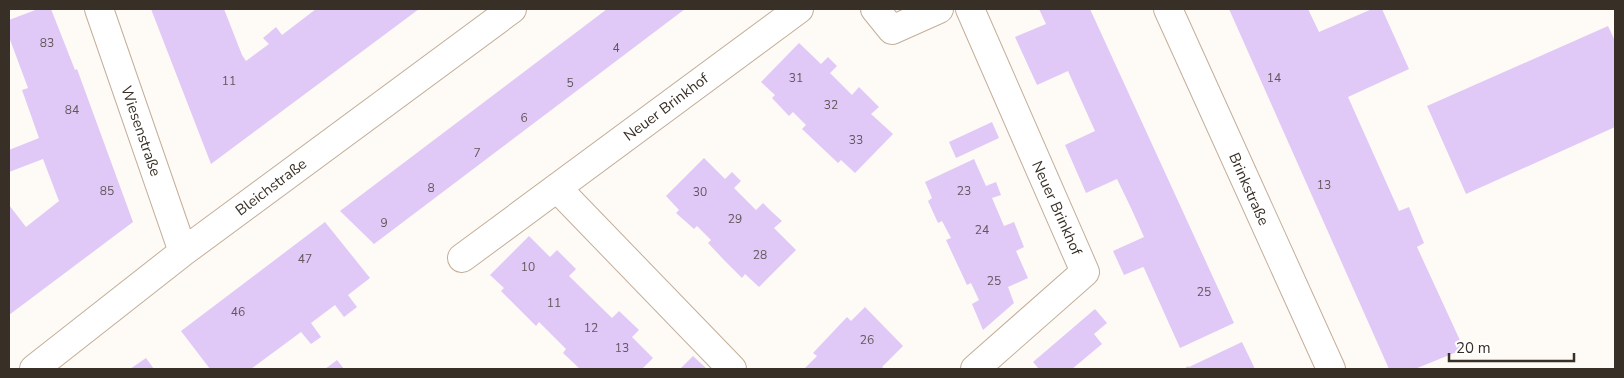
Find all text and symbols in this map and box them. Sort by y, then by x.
house number: 83 [40,35,54,51]
house number: 4 [612,40,620,56]
street label: Neuer Brinkhof [619,68,713,146]
house number: 31 [789,70,803,86]
house number: 14 [1267,70,1281,86]
house number: 11 [222,73,236,89]
house number: 5 [566,75,574,91]
street label: Wiesenstraße [116,83,166,179]
house number: 32 [824,97,838,113]
house number: 84 [65,102,79,118]
house number: 6 [520,110,528,126]
house number: 33 [849,132,863,148]
house number: 7 [473,145,481,161]
street label: Brinkstraße [1224,149,1274,229]
street label: Bleichstraße [231,154,311,220]
street label: Neuer Brinkhof [1027,158,1087,259]
house number: 13 [1317,177,1331,193]
house number: 8 [427,180,435,196]
house number: 85 [100,183,114,199]
house number: 23 [957,183,971,199]
house number: 30 [693,184,707,200]
house number: 29 [728,211,742,227]
house number: 9 [380,215,388,231]
house number: 24 [975,222,989,238]
house number: 28 [753,247,767,263]
house number: 47 [298,251,312,267]
house number: 10 [521,259,535,275]
house number: 25 [987,273,1001,289]
house number: 25 [1197,284,1211,300]
house number: 11 [547,295,561,311]
house number: 46 [231,304,245,320]
house number: 12 [584,320,598,336]
scale bar [1449,330,1574,362]
house number: 26 [860,332,874,348]
text: 20 m [1456,338,1491,358]
house number: 13 [615,340,629,356]

